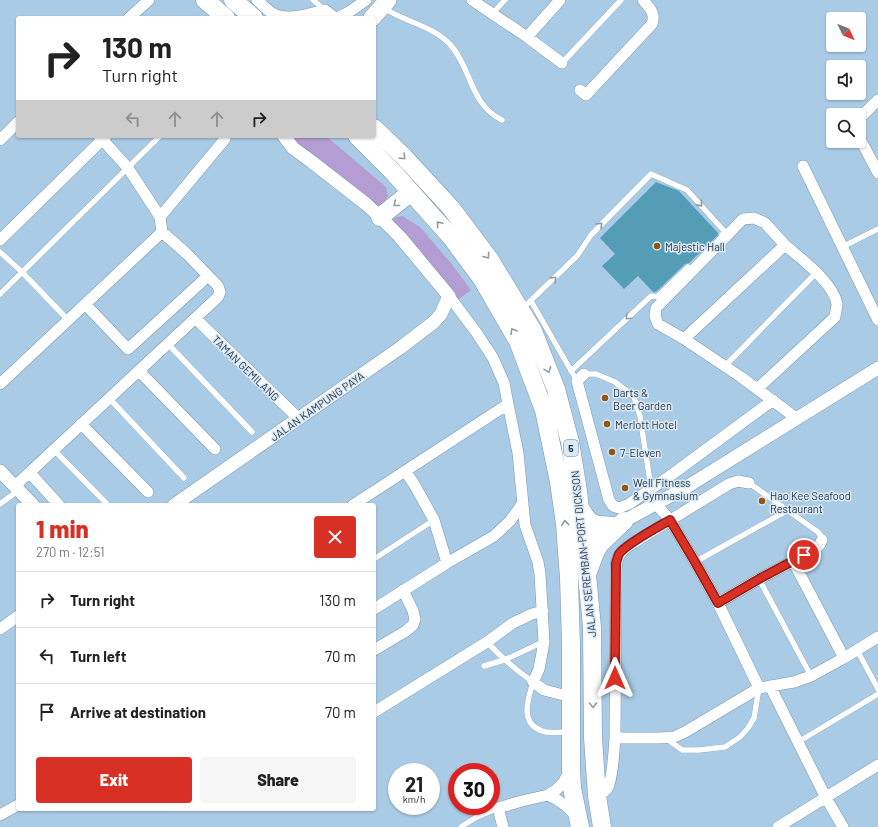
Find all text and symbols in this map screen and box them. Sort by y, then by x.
north arrow [826,12,866,52]
map controls [826,12,866,148]
text: 130 m [102,30,172,64]
icon: right [36,32,88,84]
button: sound [826,60,866,100]
text: Turn right [102,64,178,86]
icon: left [122,108,144,130]
icon: ahead [164,108,186,130]
icon: ahead [206,108,228,130]
icon: right [248,108,270,130]
button: search [826,108,866,148]
one-way arrow [398,152,406,160]
one-way arrow [695,199,702,207]
one-way arrow [393,200,400,207]
one-way arrow [437,221,444,229]
one-way arrow [595,222,603,230]
place label: Majestic Hall [665,240,725,253]
marker: Majestic Hall [652,241,662,251]
one-way arrow [482,252,490,259]
one-way arrow [549,276,557,283]
one-way arrow [625,312,633,320]
one-way arrow [510,328,517,335]
street label: TAMAN GEMILANG [210,333,282,403]
one-way arrow [544,367,552,374]
street label: JALAN KAMPUNG PAYA [268,368,367,443]
place label: Darts & Beer Garden [613,386,672,412]
marker: Darts & Beer Garden [600,393,610,403]
place label: Merlott Hotel [615,418,677,431]
marker: Merlott Hotel [602,419,612,429]
road number: 5 [564,440,578,456]
place label: 7-Eleven [620,446,661,459]
marker: 7-Eleven [607,447,617,457]
street label: JALAN SEREMBAN-PORT DICKSON [568,470,598,638]
place label: Well Fitness & Gymnasium [633,476,698,502]
marker: Well Fitness & Gymnasium [620,483,630,493]
place label: Hao Kee Seafood Restaurant [770,489,851,515]
marker: Hao Kee Seafood Restaurant [757,496,767,506]
text: 1 min [36,514,89,543]
button: close [314,516,356,558]
one-way arrow [560,520,569,526]
pin [787,538,821,572]
text: 270 m · 12:51 [36,544,105,560]
icon: arrive [793,544,815,566]
icon: right [36,589,58,611]
text: Turn right [70,591,135,609]
text: 130 m [319,591,356,609]
icon: left [36,645,58,667]
text: Turn left [70,647,126,665]
text: 70 m [325,647,356,665]
position arrow [594,657,636,699]
icon: arrive [36,701,58,723]
one-way arrow [589,702,597,708]
text: Arrive at destination [70,703,206,721]
text: 70 m [325,703,356,721]
button: Exit [36,757,192,803]
button: Share [200,757,356,803]
speed limit sign: 30 [448,763,500,815]
text: 21 [405,772,423,796]
text: km/h [403,793,425,805]

